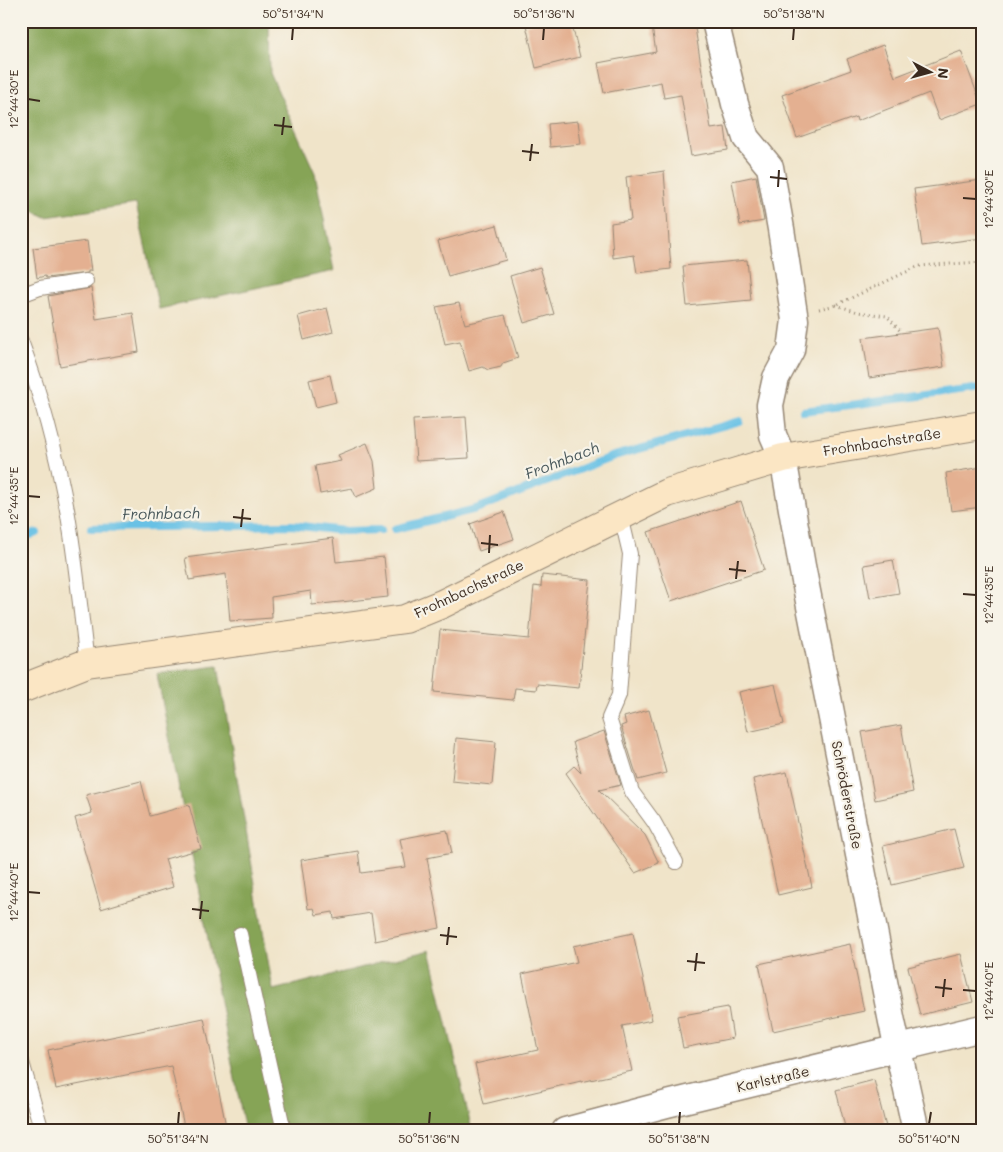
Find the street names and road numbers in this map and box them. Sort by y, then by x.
street label: Frohnbachstraße [822,423,942,460]
street label: Frohnbachstraße [411,555,527,622]
street label: Schröderstraße [828,739,867,851]
street label: Karlstraße [735,1061,811,1096]

